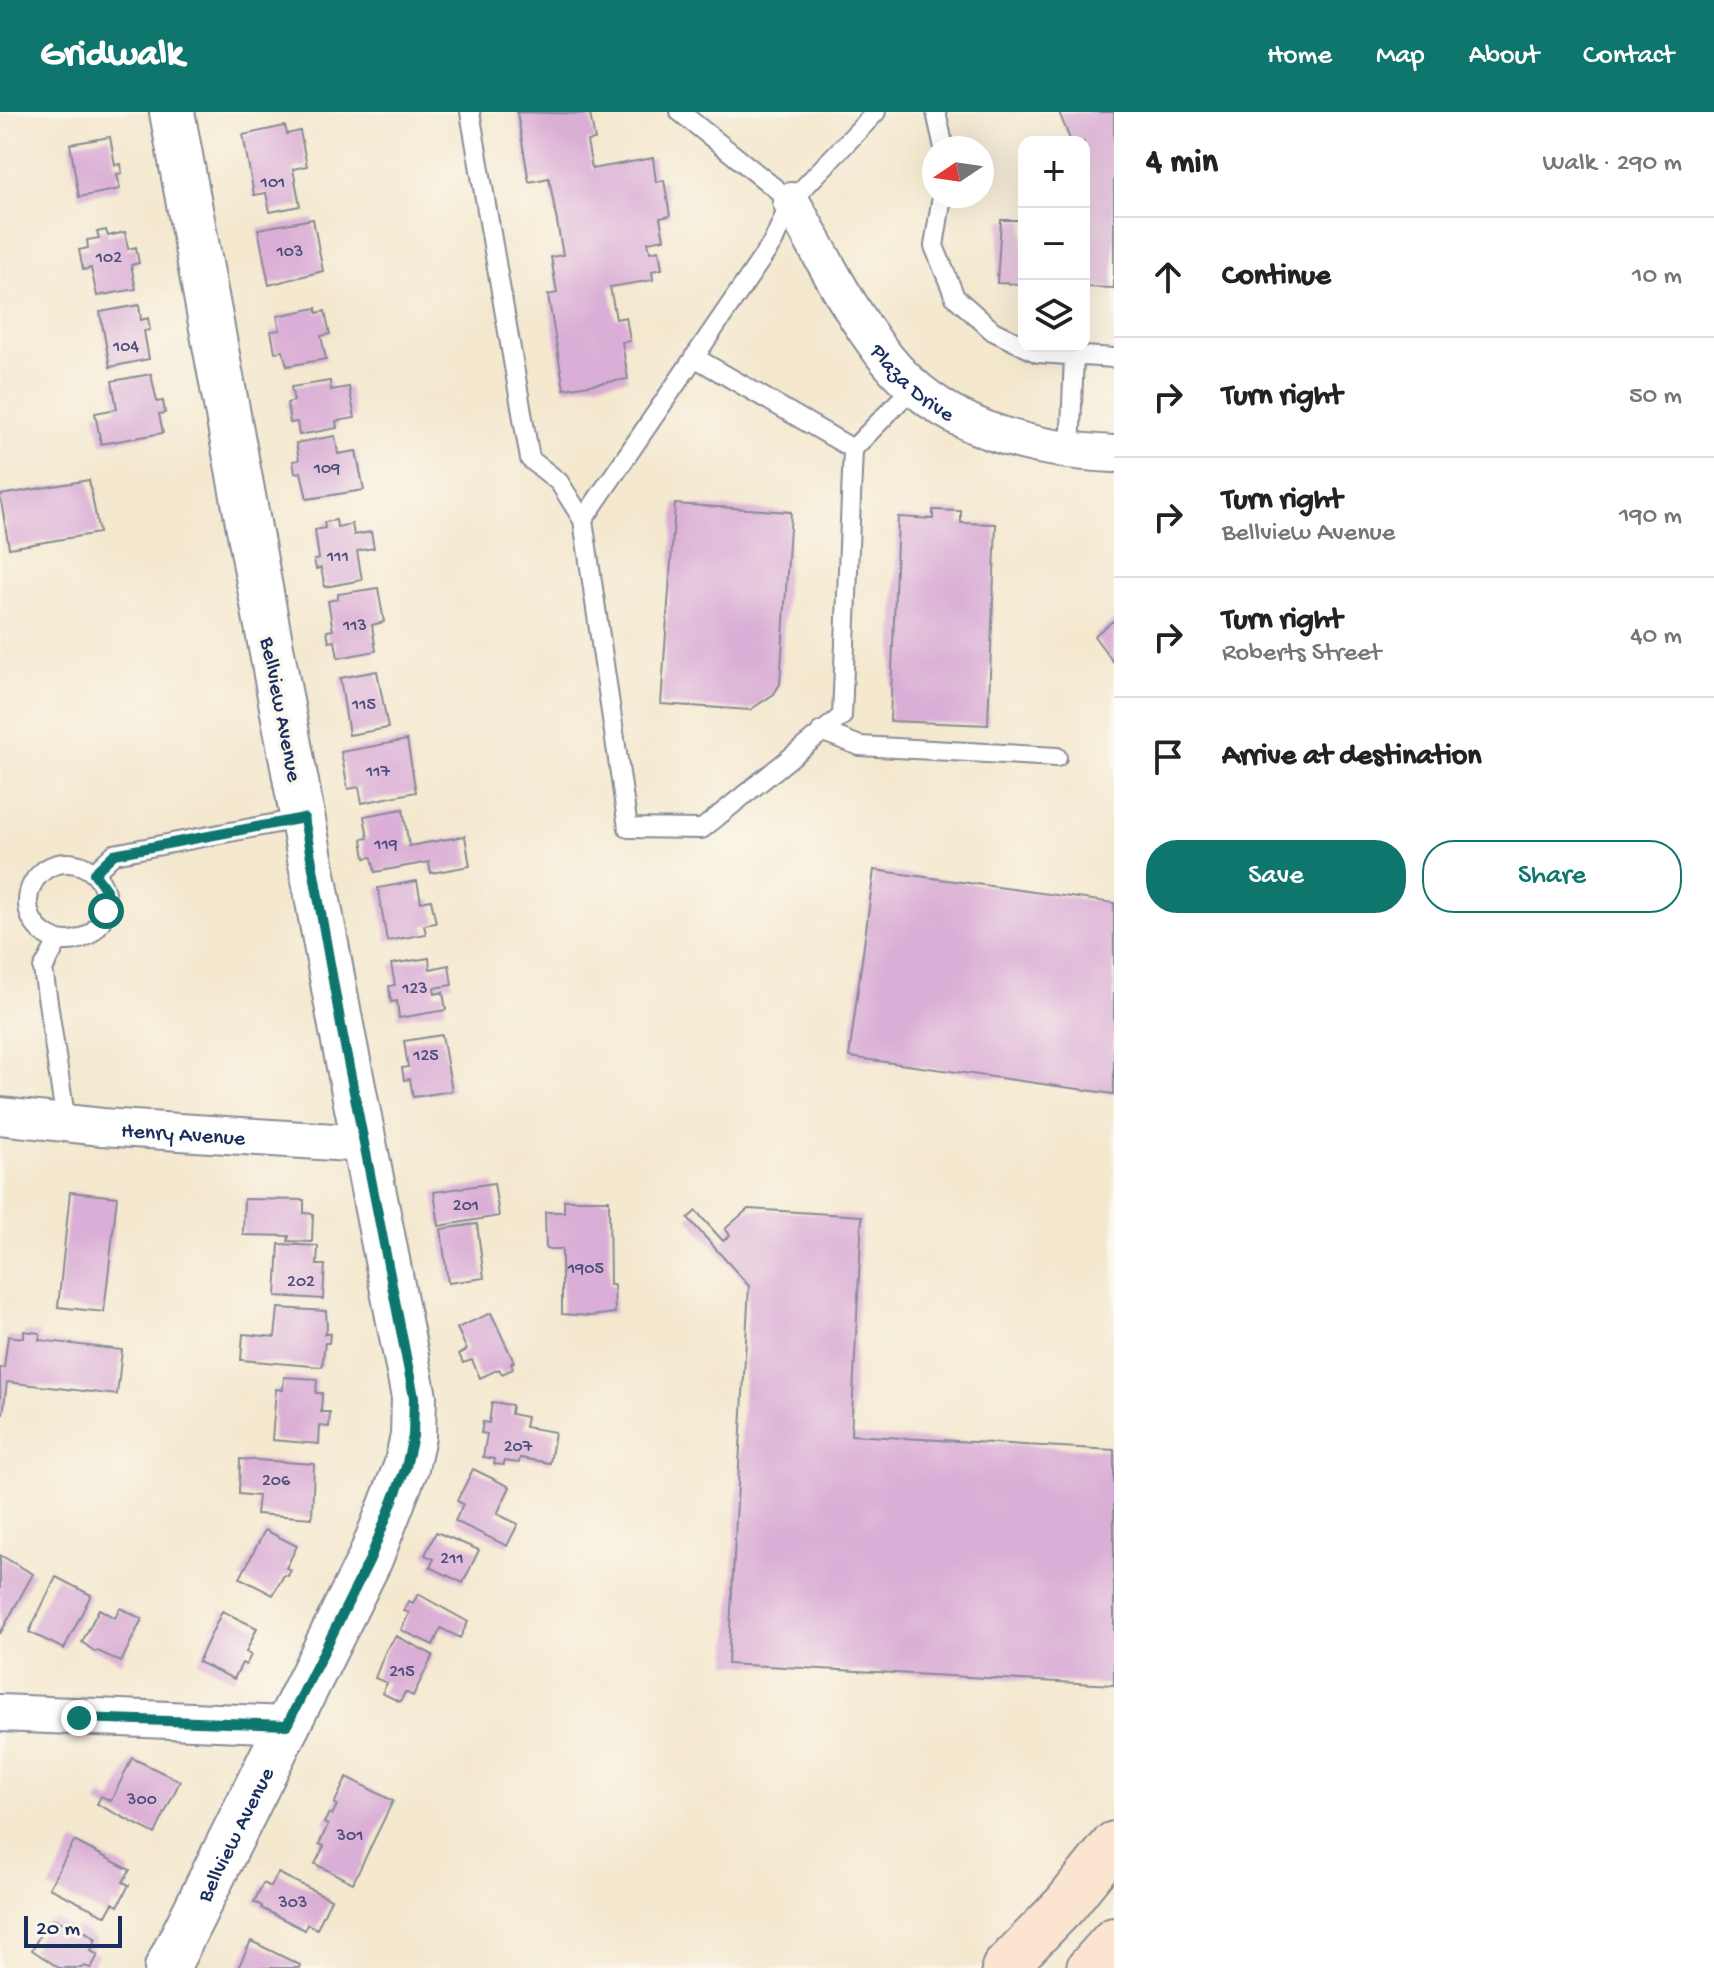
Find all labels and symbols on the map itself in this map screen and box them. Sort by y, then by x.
north arrow [922,136,994,208]
house number: 101 [260,173,285,194]
house number: 103 [276,242,303,263]
house number: 102 [95,248,122,269]
house number: 104 [112,337,139,358]
street label: Plaza Drive [862,339,958,430]
house number: 109 [313,459,340,480]
house number: 111 [326,547,349,568]
house number: 113 [342,616,367,637]
street label: Bellview Avenue [252,634,306,785]
house number: 115 [351,695,376,716]
house number: 117 [365,762,391,783]
house number: 119 [373,835,398,856]
route start [88,893,124,929]
house number: 123 [401,979,428,1000]
house number: 125 [412,1046,439,1067]
street label: Henry Avenue [120,1119,247,1153]
house number: 201 [453,1196,479,1217]
house number: 1905 [567,1259,604,1280]
house number: 202 [287,1272,315,1293]
house number: 207 [504,1437,533,1458]
house number: 206 [262,1471,291,1492]
house number: 211 [440,1549,464,1570]
house number: 215 [389,1662,415,1683]
route end [61,1700,97,1736]
street label: Bellview Avenue [193,1763,282,1908]
house number: 300 [126,1790,157,1811]
house number: 301 [336,1826,363,1847]
house number: 303 [278,1893,307,1914]
scale bar [24,1912,122,1948]

